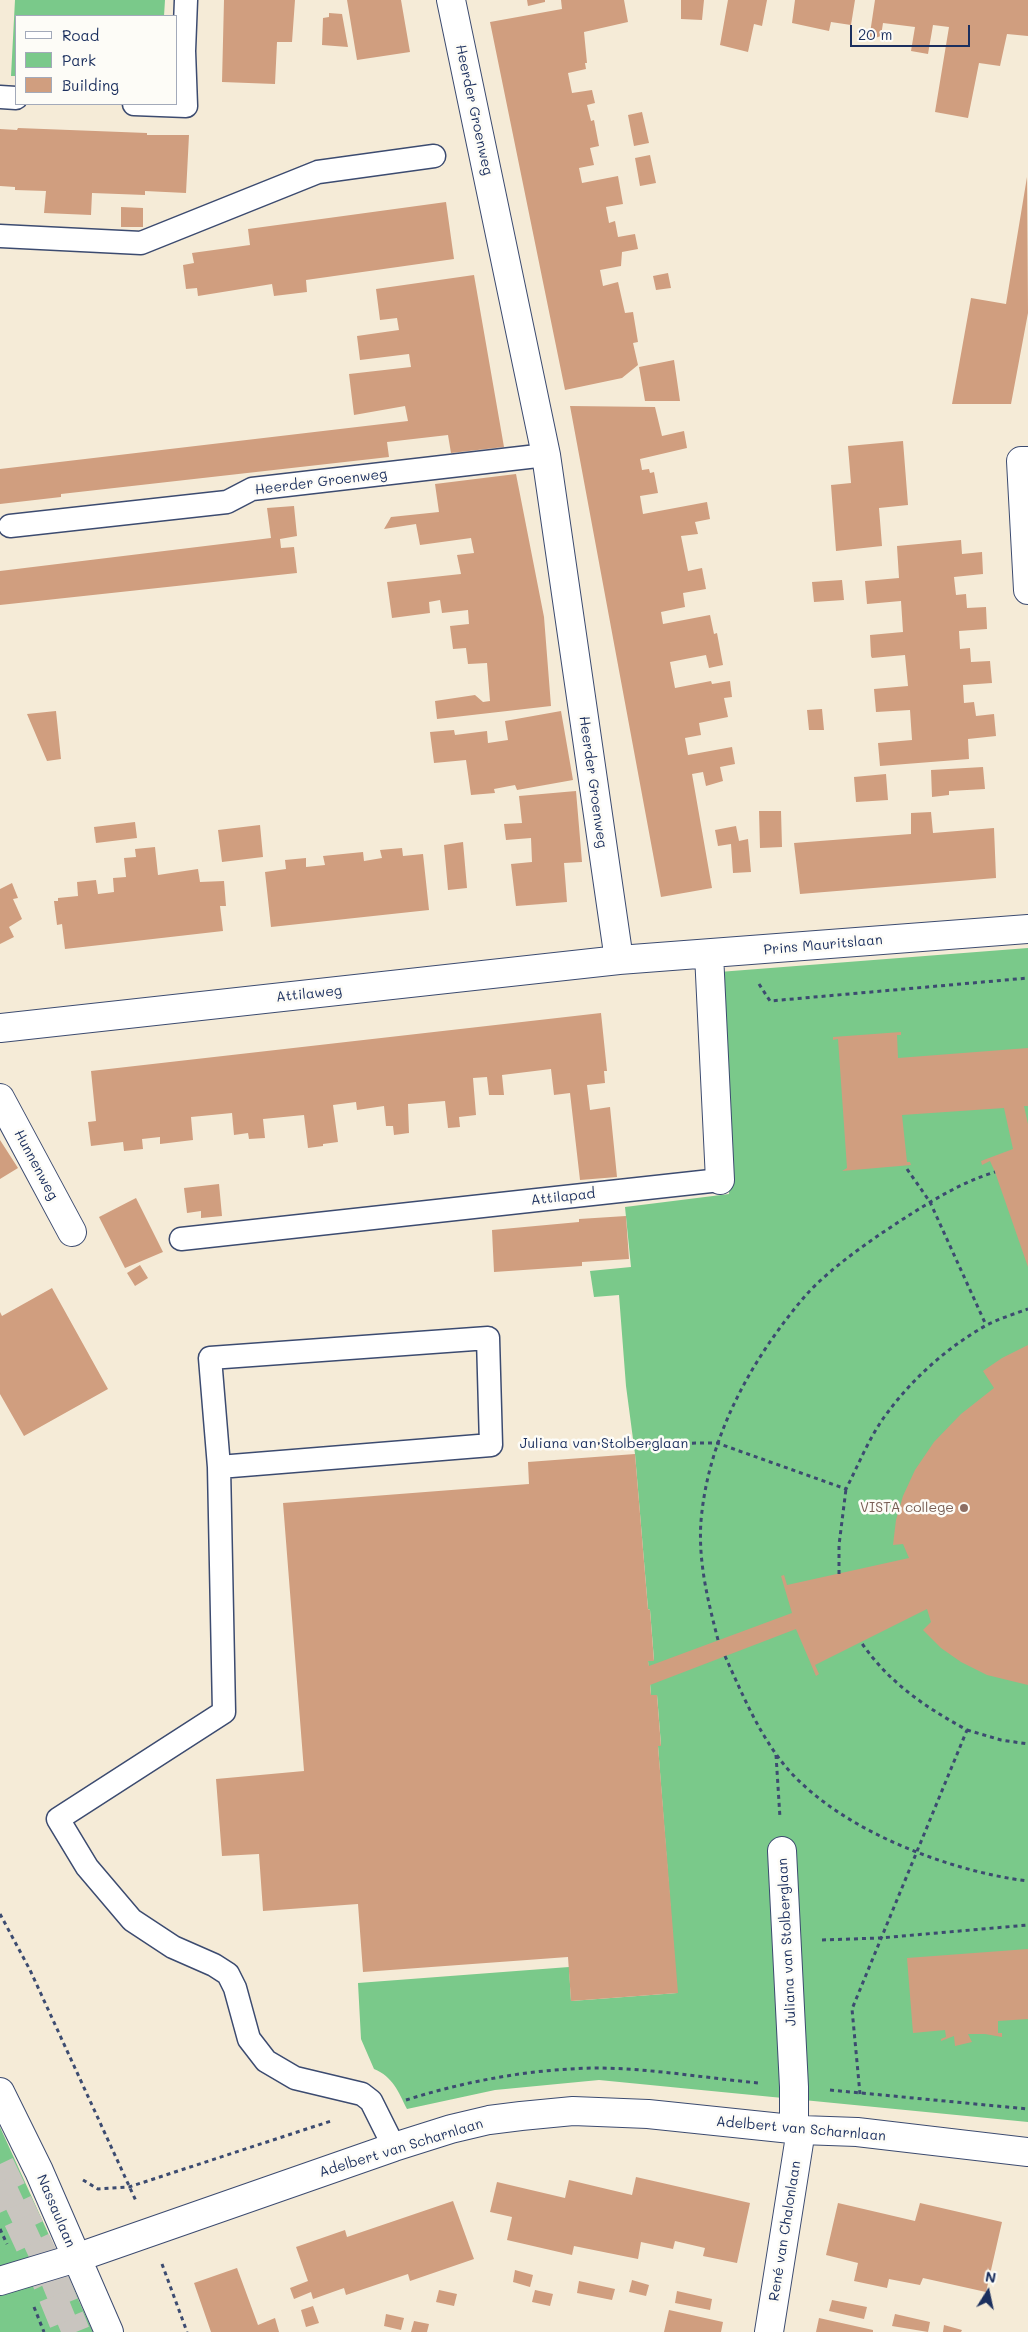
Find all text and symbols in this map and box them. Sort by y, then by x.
legend [15,15,178,105]
scale bar [853,15,973,47]
text: 20 m [858,24,892,44]
text: Road [62,25,99,45]
street label: Heerder Groenweg [452,43,496,177]
text: Park [62,50,96,70]
text: Building [62,75,119,95]
street label: Heerder Groenweg [254,466,388,498]
street label: Heerder Groenweg [575,715,611,849]
street label: Prins Mauritslaan [763,931,883,959]
street label: Attilaweg [275,982,343,1006]
street label: Hunnenweg [10,1127,62,1203]
street label: Attilapad [530,1185,596,1209]
street label: Juliana van Stolberglaan [520,1436,688,1452]
place label: VISTA college [860,1500,954,1516]
marker: VISTA college [958,1502,970,1514]
street label: Juliana van Stolberglaan [774,1857,800,2027]
street label: Adelbert van Scharnlaan [715,2113,887,2145]
street label: Adelbert van Scharnlaan [317,2115,485,2181]
street label: René van Chalonlaan [766,2160,804,2302]
street label: Nassaulaan [33,2172,79,2250]
text: N [984,2266,998,2287]
north arrow [963,2267,1013,2317]

